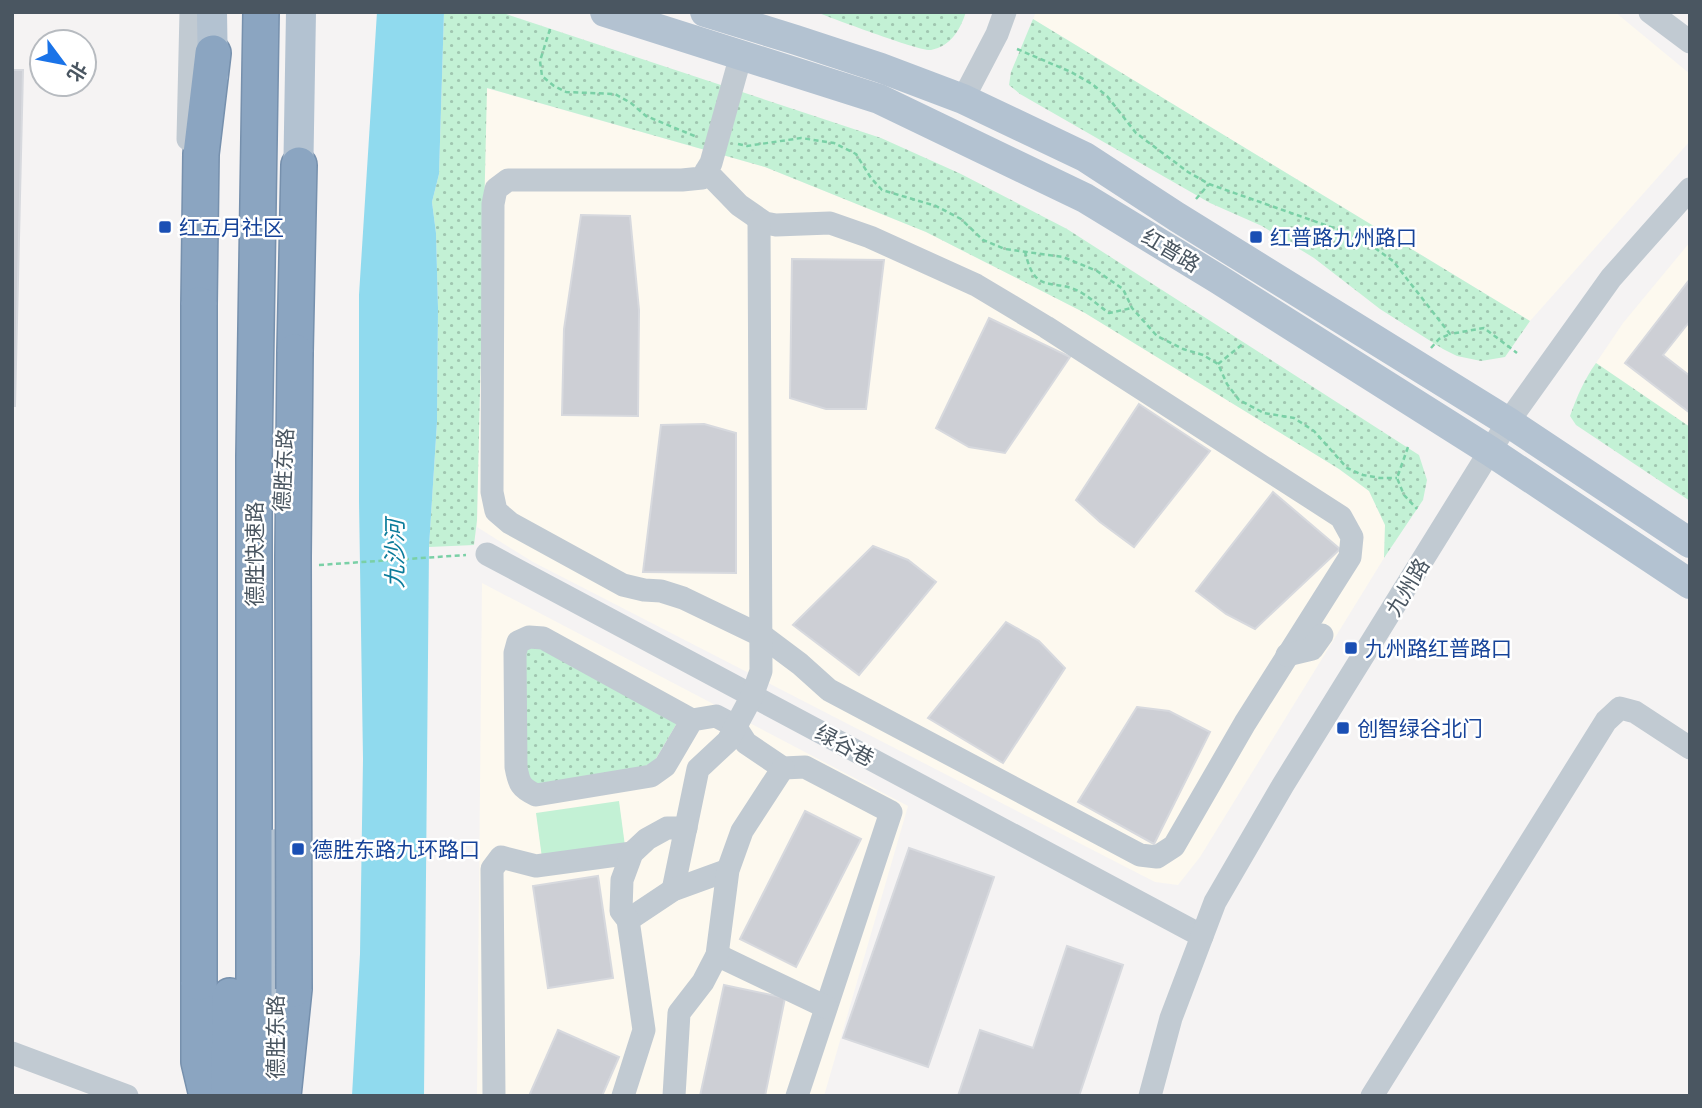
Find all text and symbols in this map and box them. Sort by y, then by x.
north arrow [28,28,98,98]
text: 北 [61,57,93,87]
place label: 红五月社区 [179,213,284,241]
marker: 红五月社区 [157,219,173,235]
street label: 红普路 [1137,222,1205,278]
place label: 红普路九州路口 [1270,223,1417,251]
marker: 红普路九州路口 [1248,229,1264,245]
street label: 德胜东路 [267,427,299,513]
street label: 德胜快速路 [240,502,268,607]
water label: 九沙河 [378,516,410,589]
street label: 九州路 [1379,553,1435,621]
place label: 九州路红普路口 [1365,634,1512,662]
marker: 九州路红普路口 [1343,640,1359,656]
place label: 创智绿谷北门 [1357,714,1483,742]
street label: 绿谷巷 [811,718,879,772]
marker: 创智绿谷北门 [1335,720,1351,736]
place label: 德胜东路九环路口 [312,835,480,863]
marker: 德胜东路九环路口 [290,841,306,857]
street label: 德胜东路 [261,995,289,1079]

